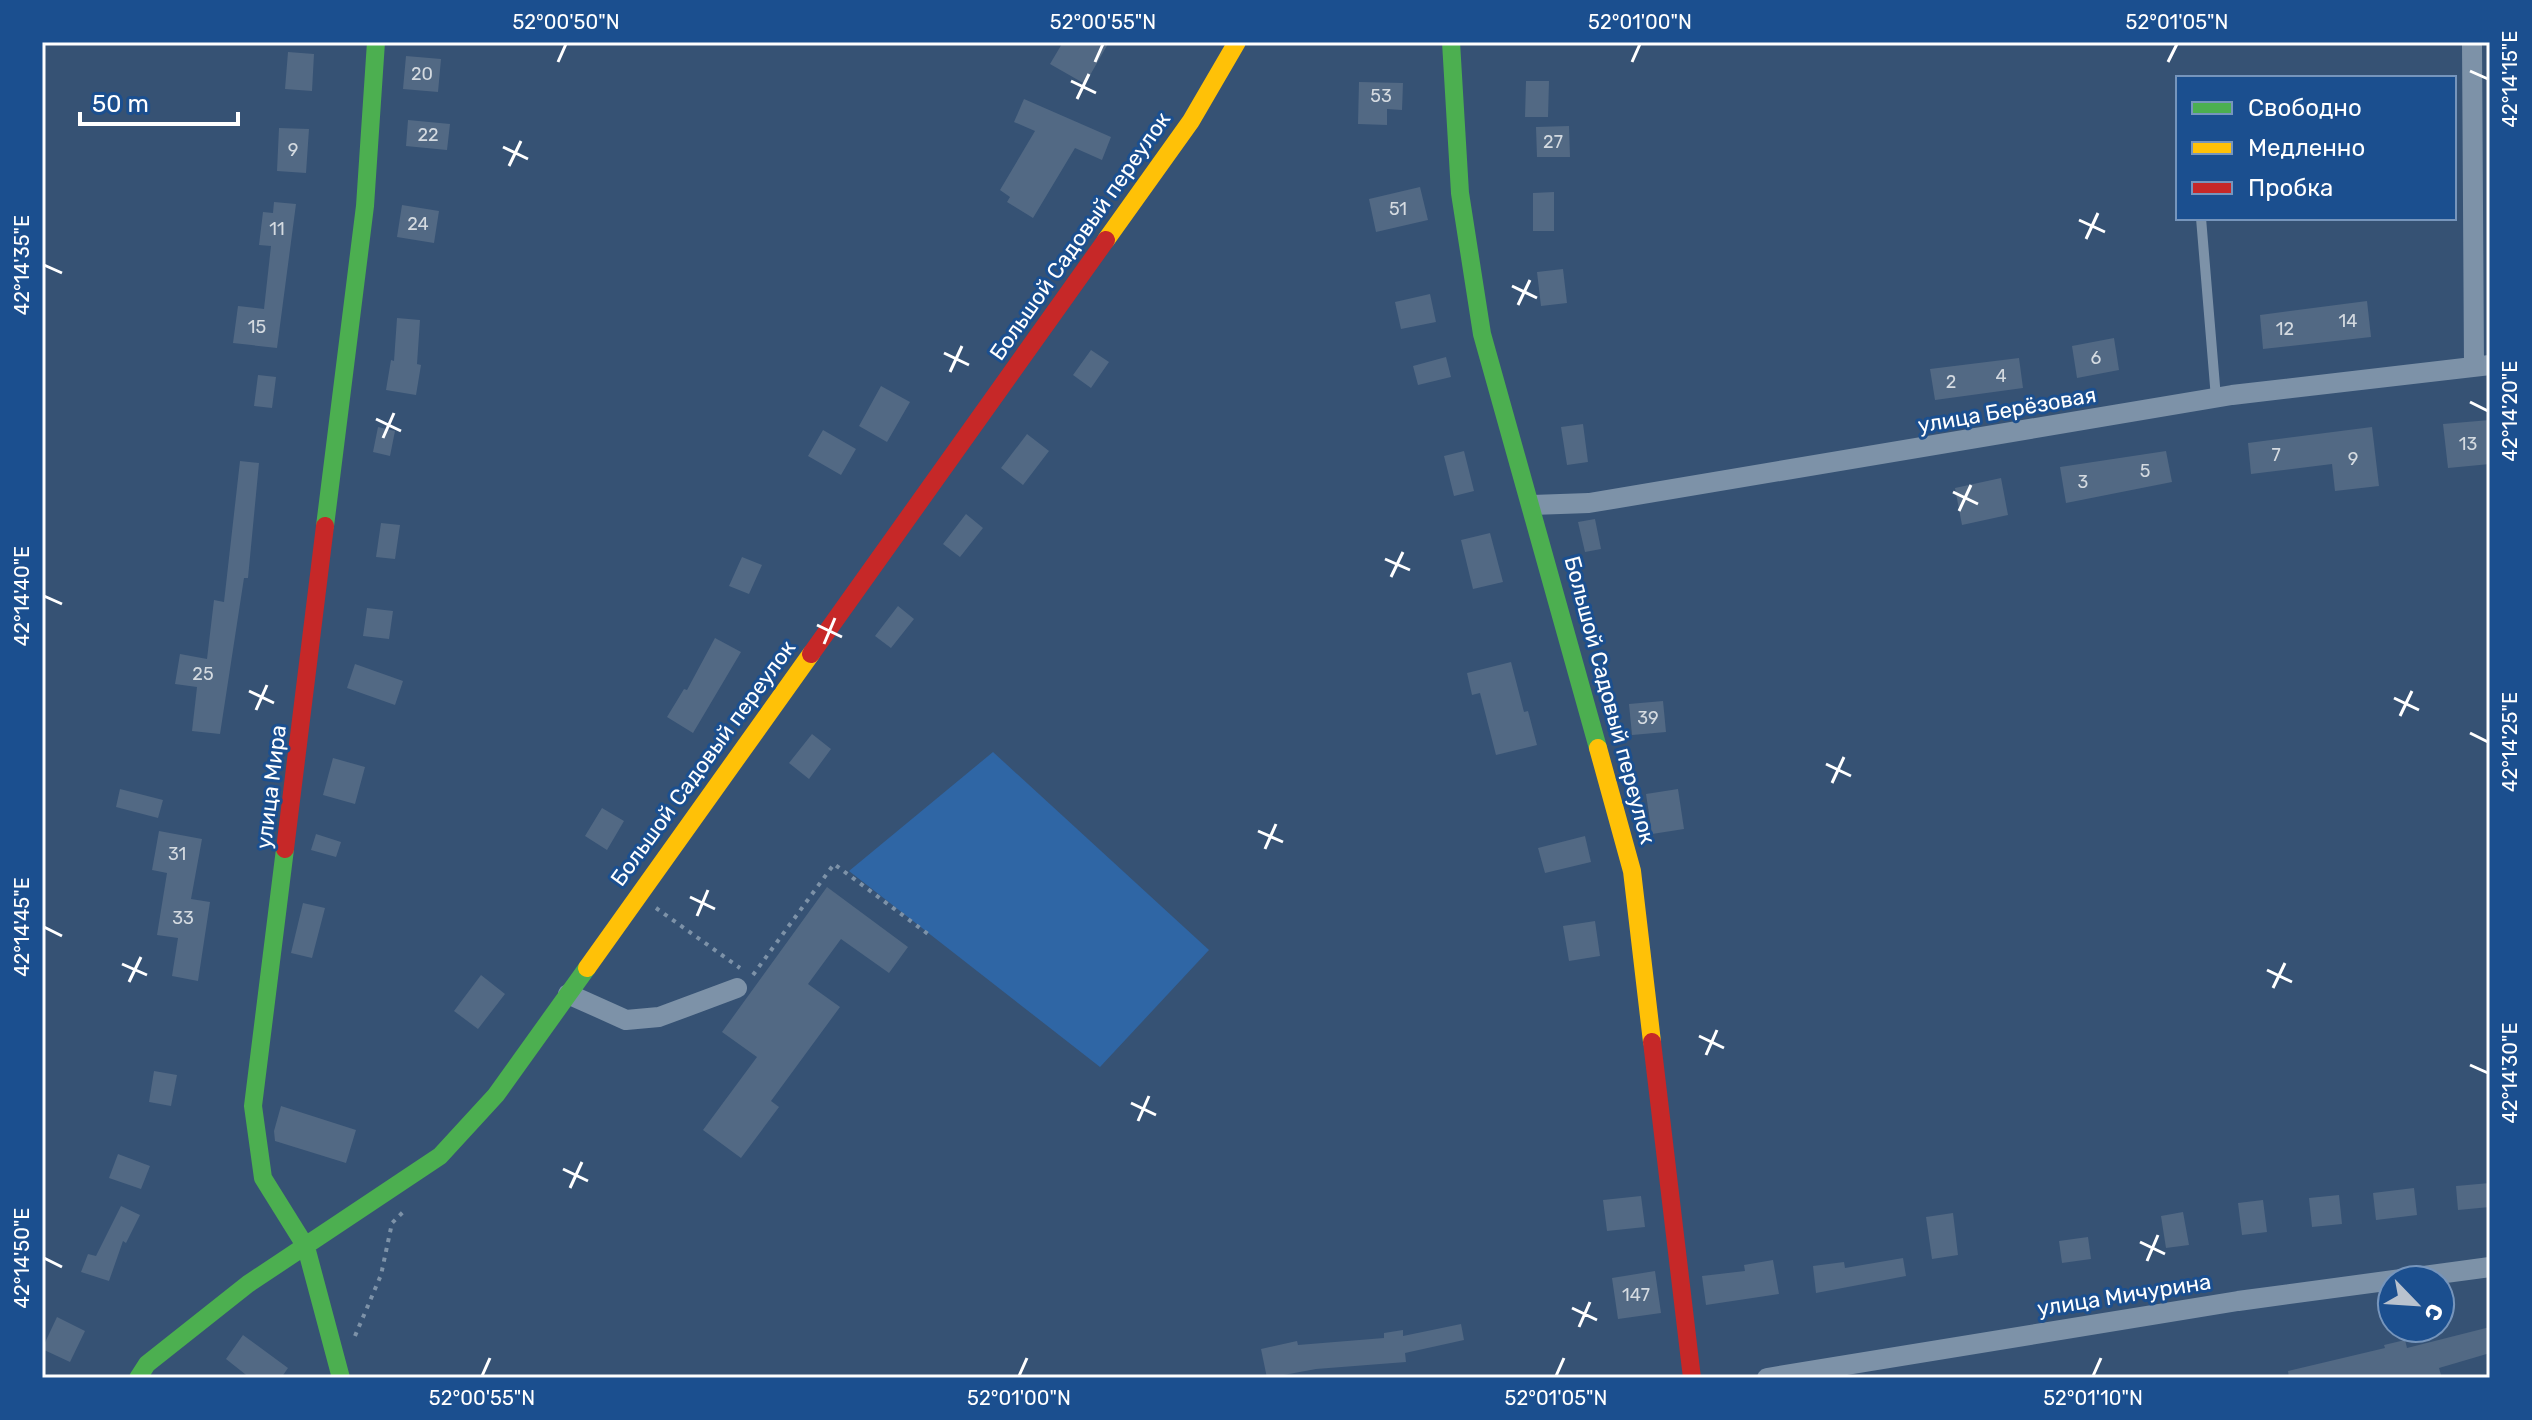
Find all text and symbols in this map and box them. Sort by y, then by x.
text: 52°00'50"N [512,10,620,34]
text: 52°00'55"N [1050,10,1156,34]
text: 52°01'00"N [1588,10,1692,34]
text: 52°01'05"N [2126,10,2228,34]
text: 42°14'15"E [2498,31,2522,127]
house number: 20 [411,63,433,85]
scale bar [80,76,238,126]
legend [2176,76,2456,220]
house number: 53 [1370,85,1392,107]
text: 50 m [92,90,149,118]
text: Свободно [2248,94,2362,122]
street label: Большой Садовый переулок [984,106,1176,365]
house number: 22 [417,124,439,146]
house number: 27 [1543,131,1563,153]
text: Медленно [2248,134,2365,162]
house number: 9 [288,139,298,161]
text: Пробка [2248,174,2333,202]
house number: 51 [1389,198,1407,220]
house number: 24 [407,213,429,235]
text: 42°14'35"E [10,215,34,315]
house number: 11 [269,218,285,240]
house number: 14 [2339,310,2357,332]
house number: 15 [248,316,266,338]
house number: 12 [2276,318,2294,340]
house number: 6 [2091,347,2102,369]
text: 42°14'20"E [2498,361,2522,461]
house number: 4 [1995,365,2007,387]
house number: 2 [1946,371,1956,393]
street label: улица Берёзовая [1916,381,2098,439]
house number: 13 [2459,433,2477,455]
house number: 7 [2271,444,2281,466]
house number: 9 [2348,448,2358,470]
house number: 5 [2140,460,2150,482]
house number: 3 [2078,471,2088,493]
text: 42°14'40"E [10,546,34,646]
street label: Большой Садовый переулок [1558,553,1662,847]
street label: Большой Садовый переулок [605,635,801,891]
house number: 25 [192,663,214,685]
text: 42°14'25"E [2498,692,2522,792]
house number: 39 [1637,707,1659,729]
street label: улица Мира [250,723,292,851]
house number: 31 [168,843,186,865]
text: 42°14'45"E [10,877,34,977]
house number: 33 [172,907,194,929]
text: 42°14'30"E [2498,1022,2522,1124]
text: 42°14'50"E [10,1208,34,1309]
north arrow [2376,1264,2456,1344]
street label: улица Мичурина [2035,1268,2213,1322]
house number: 147 [1622,1284,1650,1306]
text: С [2418,1300,2449,1325]
text: 52°00'55"N [429,1386,535,1410]
text: 52°01'00"N [967,1386,1071,1410]
text: 52°01'05"N [1505,1386,1607,1410]
text: 52°01'10"N [2043,1386,2143,1410]

